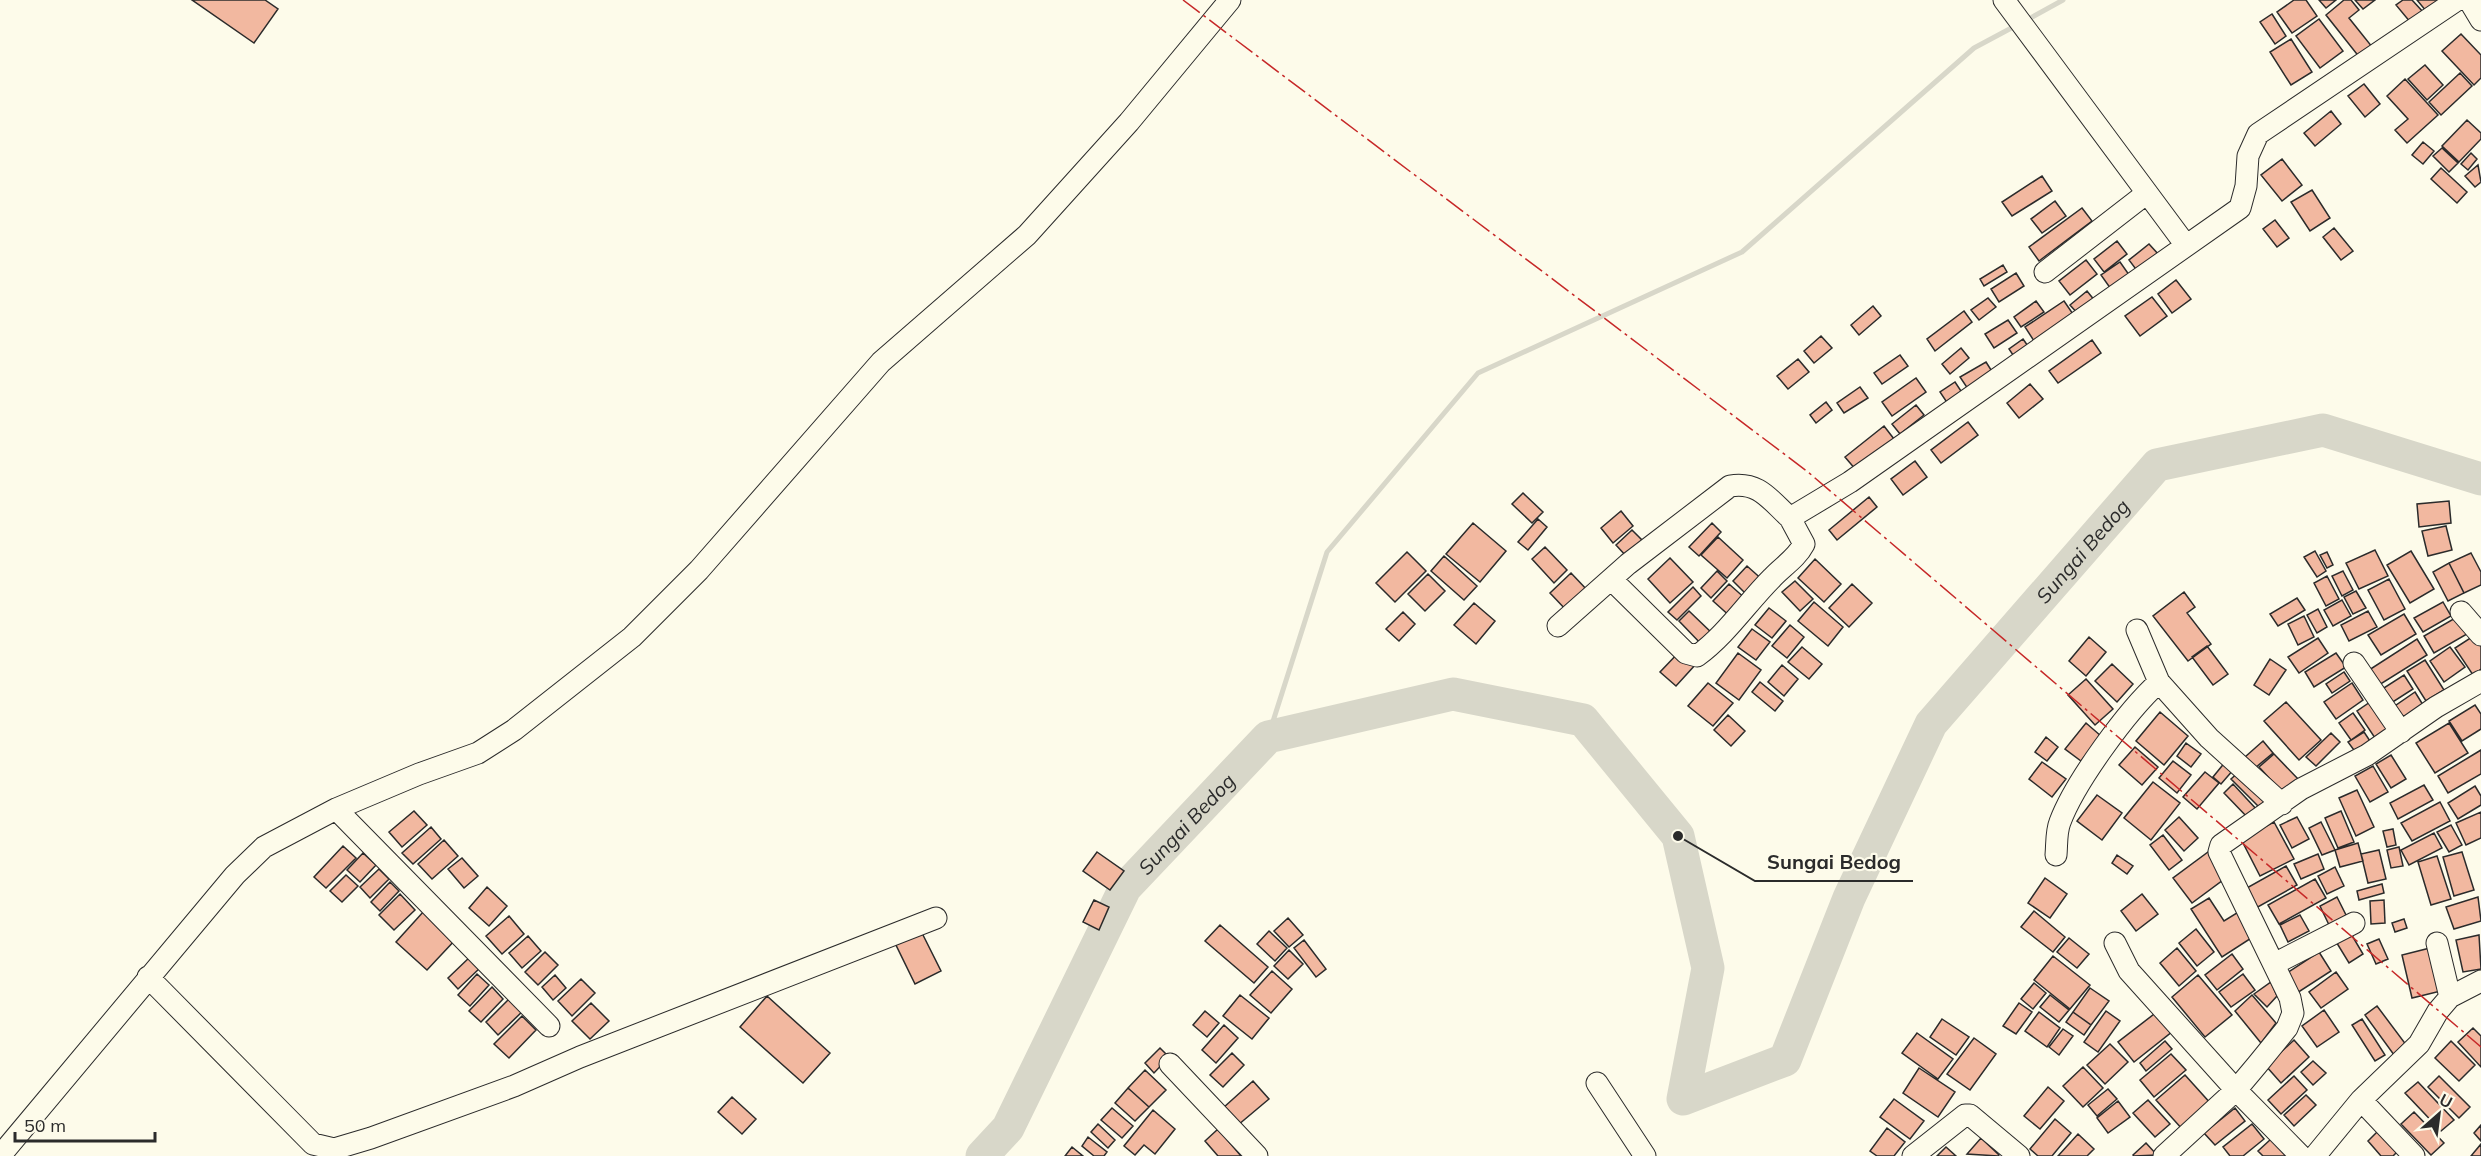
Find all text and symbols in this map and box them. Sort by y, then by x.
water label: Sungai Bedog [2030,494,2134,608]
water label: Sungai Bedog [1132,768,1240,879]
callout: Sungai Bedog [1755,843,1913,881]
text: Sungai Bedog [1767,849,1901,874]
north arrow [2409,1084,2469,1144]
text: U [2436,1089,2456,1112]
scale bar [15,1105,154,1143]
text: 50 m [24,1114,66,1137]

